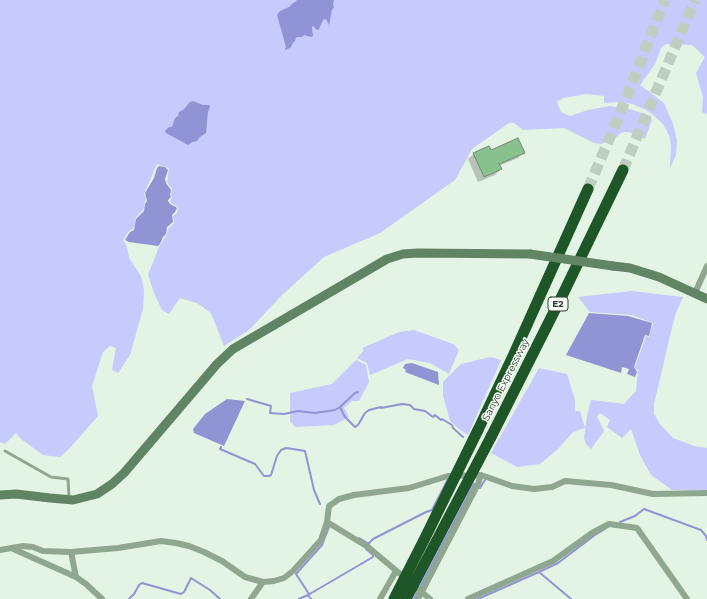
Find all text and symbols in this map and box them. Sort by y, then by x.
road number: E2 [548,297,568,311]
street label: Sanyo Expressway [480,337,532,423]

